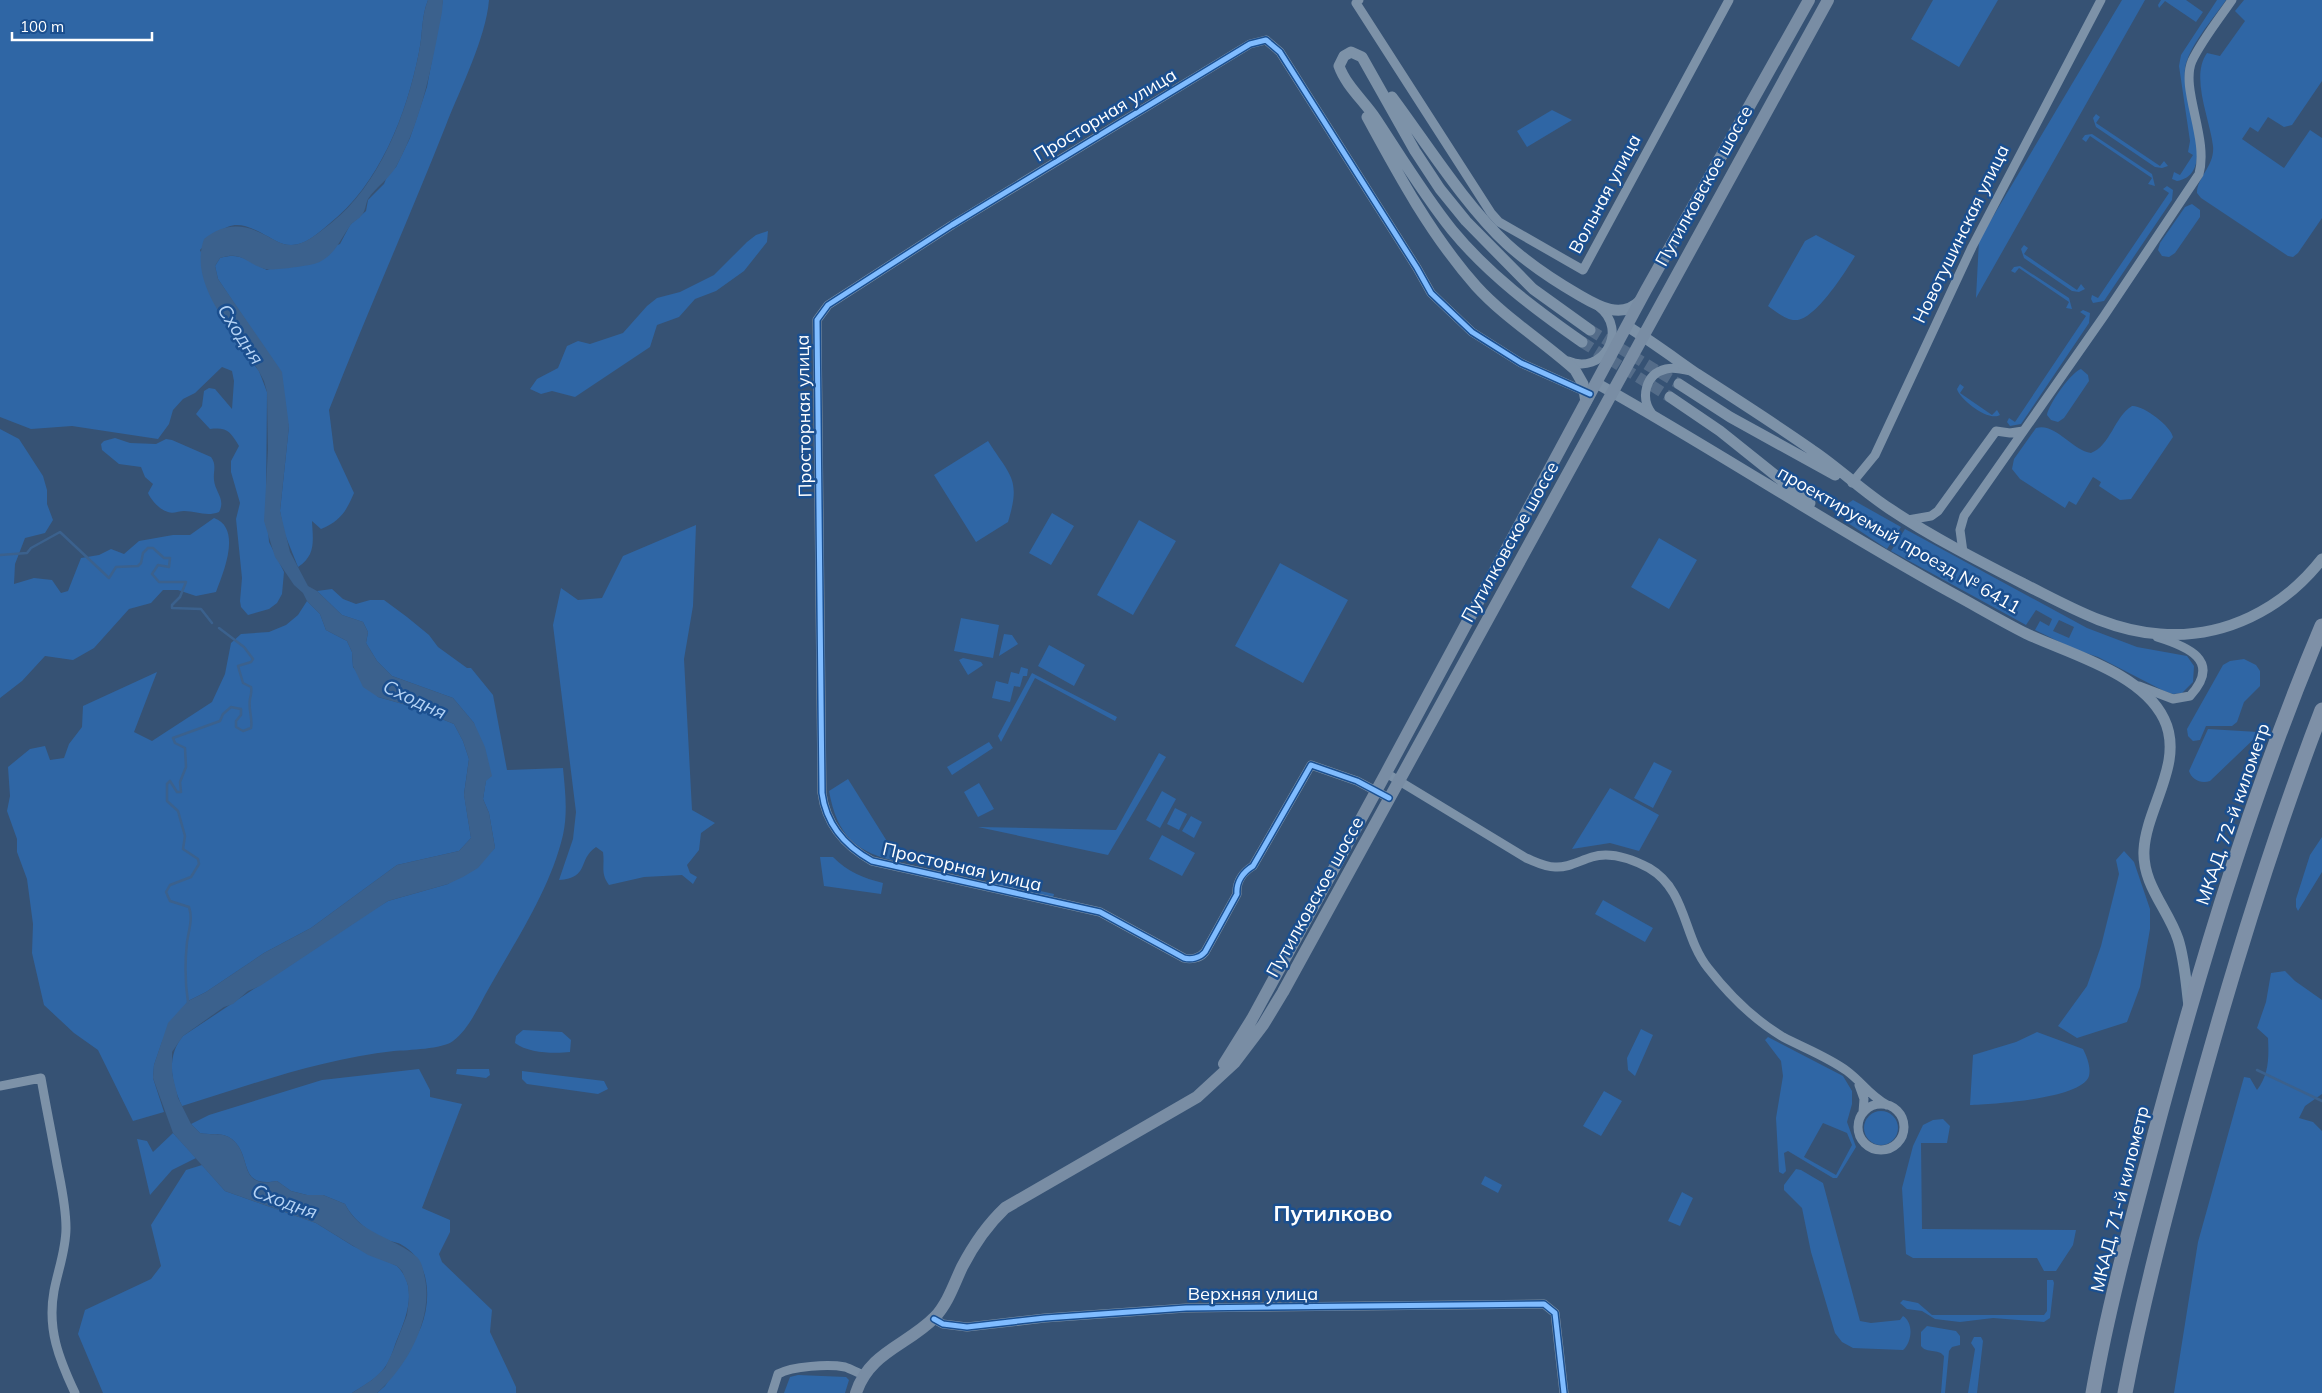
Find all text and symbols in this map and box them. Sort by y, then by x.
scale bar [12,10,152,42]
text: 100 m [20,17,64,36]
street label: Просторная улица [1029,63,1180,166]
street label: Путилковское шоссе [1650,101,1757,270]
street label: Вольная улица [1563,130,1646,257]
street label: Новотушинская улица [1907,141,2014,327]
water label: Сходня [213,299,269,369]
street label: Просторная улица [791,334,816,498]
street label: Путилковское шоссе [1456,457,1563,626]
street label: проектируемый проезд № 6411 [1774,460,2025,619]
water label: Сходня [379,674,451,724]
street label: МКАД, 72-й километр [2191,720,2274,908]
street label: Путилковское шоссе [1261,812,1368,981]
street label: Просторная улица [880,837,1044,896]
street label: МКАД, 71-й километр [2085,1104,2154,1294]
water label: Сходня [249,1178,321,1224]
district label: Путилково [1274,1199,1392,1227]
street label: Верхняя улица [1188,1282,1318,1305]

